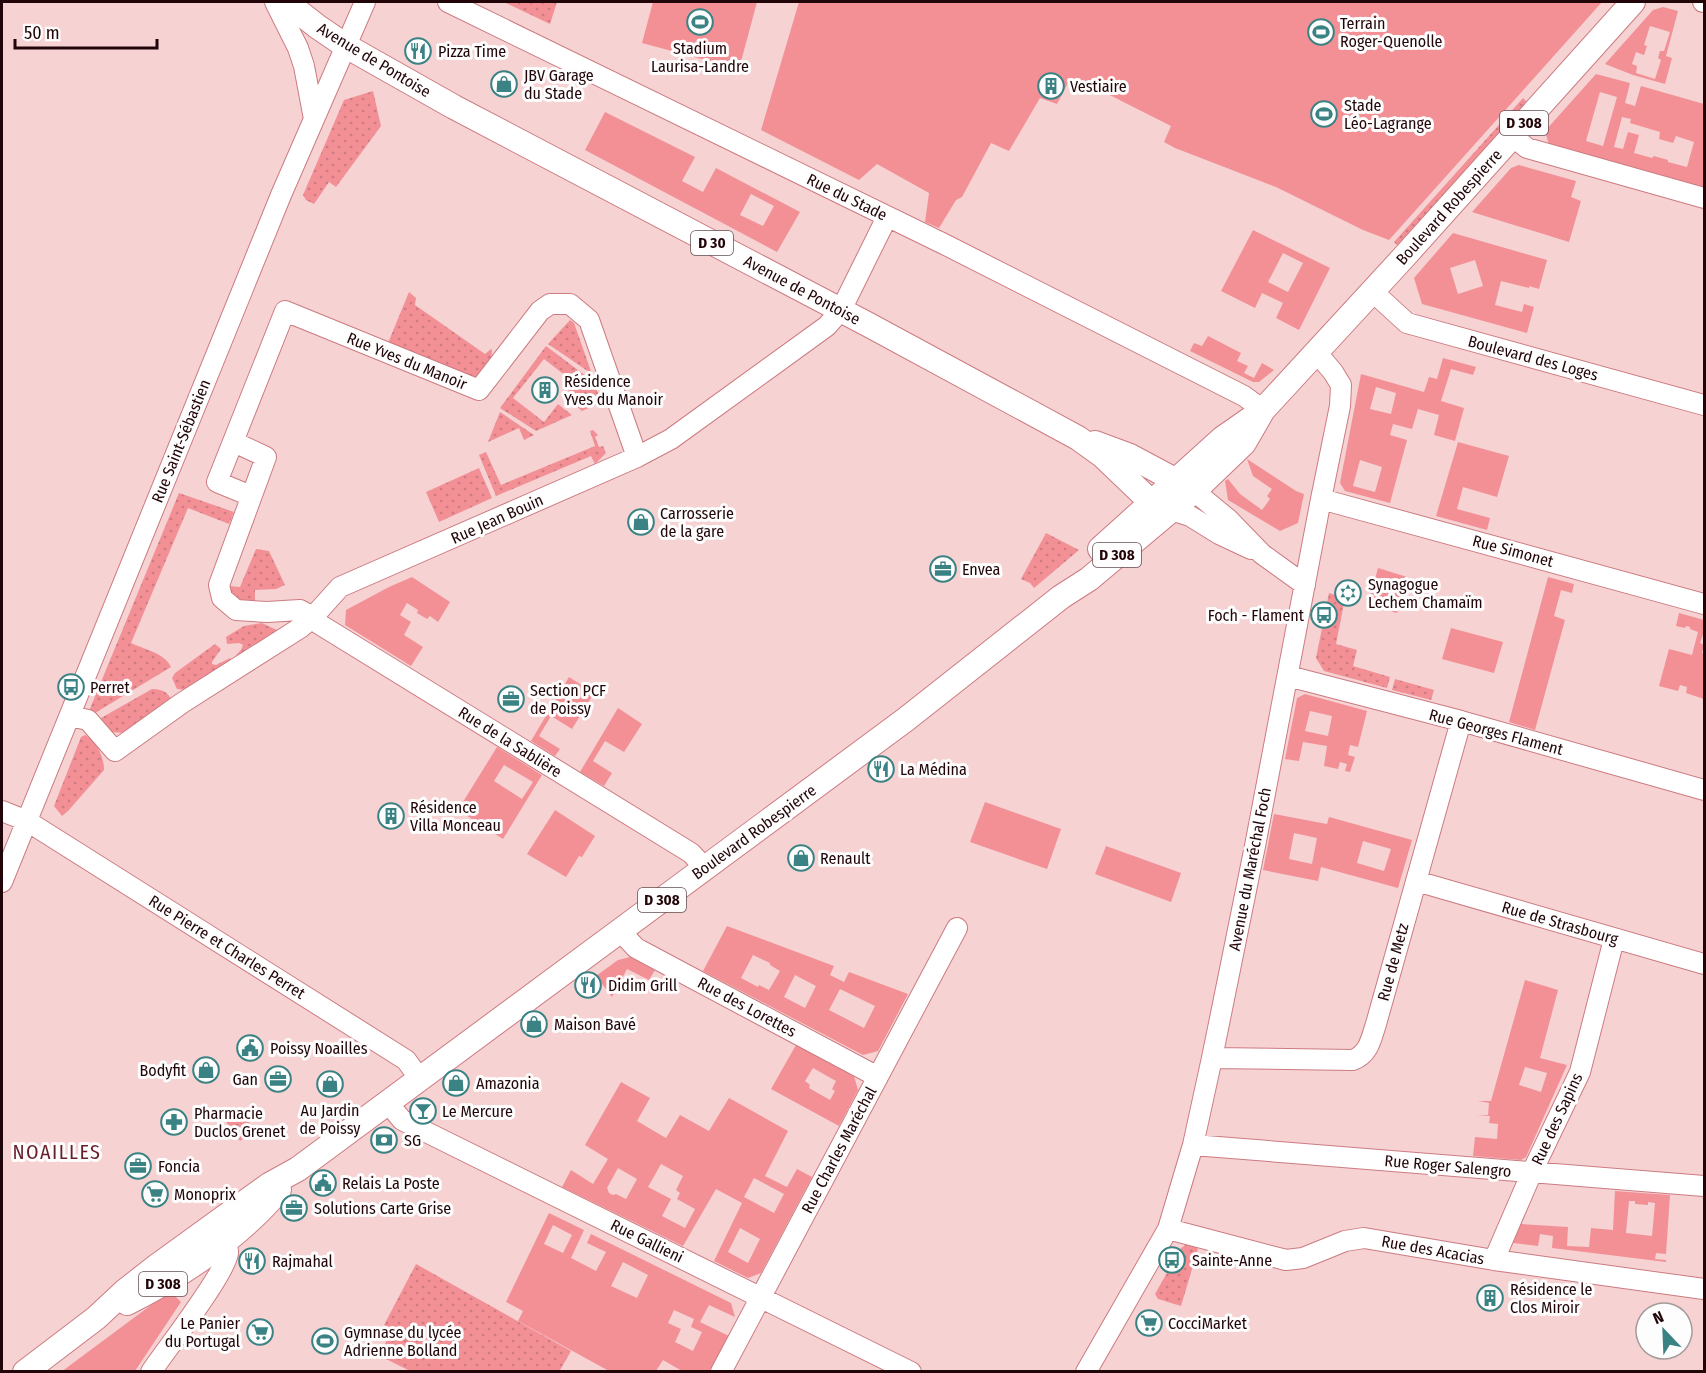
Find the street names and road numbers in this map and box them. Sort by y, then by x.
street label: Avenue de Pontoise [314,19,434,101]
road number: D 308 [1500,111,1548,135]
street label: Boulevard Robespierre [1392,145,1506,269]
street label: Rue du Stade [804,169,890,225]
road number: D 30 [691,231,733,255]
street label: Avenue de Pontoise [741,251,863,329]
street label: Rue Yves du Manoir [344,328,470,394]
street label: Boulevard des Loges [1466,331,1600,385]
street label: Rue Saint-Sébastien [148,377,214,505]
street label: Rue Jean Bouin [448,490,546,548]
street label: Rue Simonet [1470,531,1556,571]
road number: D 308 [1093,543,1141,567]
street label: Rue de la Sablière [455,703,565,781]
street label: Rue Georges Flament [1427,705,1566,759]
street label: Boulevard Robespierre [688,780,820,883]
street label: Avenue du Maréchal Foch [1225,786,1275,952]
road number: D 308 [638,888,686,912]
street label: Rue Pierre et Charles Perret [145,891,309,1003]
street label: Rue de Strasbourg [1500,897,1621,949]
street label: Rue de Metz [1373,921,1413,1003]
street label: Rue des Lorettes [694,973,800,1041]
street label: Rue des Sapins [1527,1070,1587,1168]
street label: Rue Charles Maréchal [798,1083,880,1217]
street label: Rue Roger Salengro [1384,1151,1512,1181]
street label: Rue Gallieni [608,1215,686,1267]
street label: Rue des Acacias [1380,1232,1486,1268]
road number: D 308 [139,1272,187,1296]

